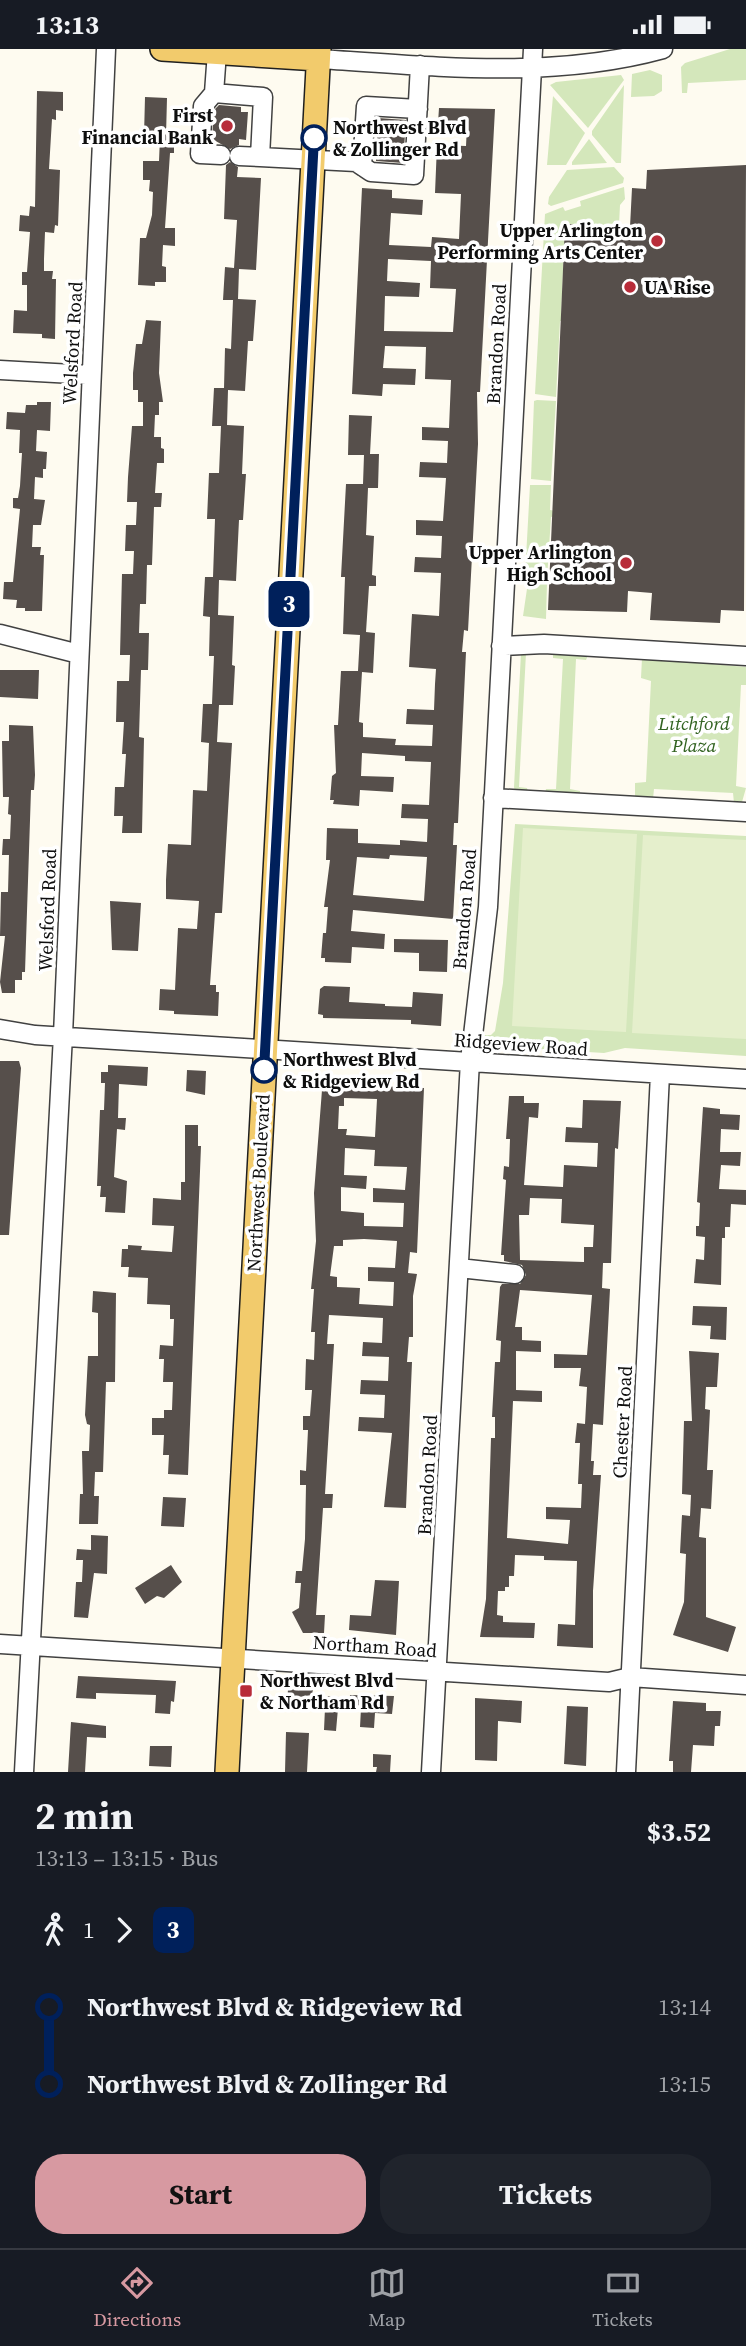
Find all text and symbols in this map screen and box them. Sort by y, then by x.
text: 13:13 [35,7,99,43]
place label: First Financial Bank [82,102,214,150]
place label: Northwest Blvd & Zollinger Rd [333,114,467,162]
marker: First Financial Bank [219,118,235,134]
marker: Northwest Blvd & Zollinger Rd [301,125,327,151]
place label: Upper Arlington Performing Arts Center [437,217,643,265]
marker: Upper Arlington Performing Arts Center [649,233,665,249]
place label: UA Rise [644,274,711,300]
marker: UA Rise [622,279,638,295]
street label: Welsford Road [56,281,88,405]
street label: Brandon Road [480,283,512,405]
place label: Upper Arlington High School [469,539,612,587]
marker: Upper Arlington High School [618,555,634,571]
line badge: 3 [266,581,312,627]
text: 3 [282,587,296,620]
park label: Litchford Plaza [657,710,730,758]
street label: Brandon Road [446,847,482,970]
street label: Welsford Road [32,848,62,972]
street label: Ridgeview Road [453,1026,589,1062]
place label: Northwest Blvd & Ridgeview Rd [283,1046,420,1094]
marker: Northwest Blvd & Ridgeview Rd [251,1057,277,1083]
street label: Northwest Boulevard [240,1093,276,1273]
street label: Chester Road [606,1365,638,1479]
street label: Brandon Road [411,1414,443,1536]
street label: Northam Road [312,1629,438,1663]
place label: Northwest Blvd & Northam Rd [260,1667,394,1715]
marker: Northwest Blvd & Northam Rd [238,1683,254,1699]
text: 2 min [35,1790,134,1842]
text: $3.52 [647,1814,711,1850]
text: 13:13 – 13:15 · Bus [35,1842,218,1874]
icon: walk [35,1911,73,1949]
icon: forward [105,1911,143,1949]
text: 3 [167,1913,180,1946]
text: 1 [83,1914,95,1946]
text: Northwest Blvd & Ridgeview Rd [87,1989,462,2025]
text: 13:14 [658,1991,711,2023]
text: Northwest Blvd & Zollinger Rd [87,2066,447,2102]
text: 13:15 [658,2068,711,2100]
button: Start [35,2154,366,2234]
button: Tickets [380,2154,711,2234]
tab: Directions [93,2264,181,2332]
tab: Map [368,2264,406,2332]
tab: Tickets [592,2264,653,2332]

